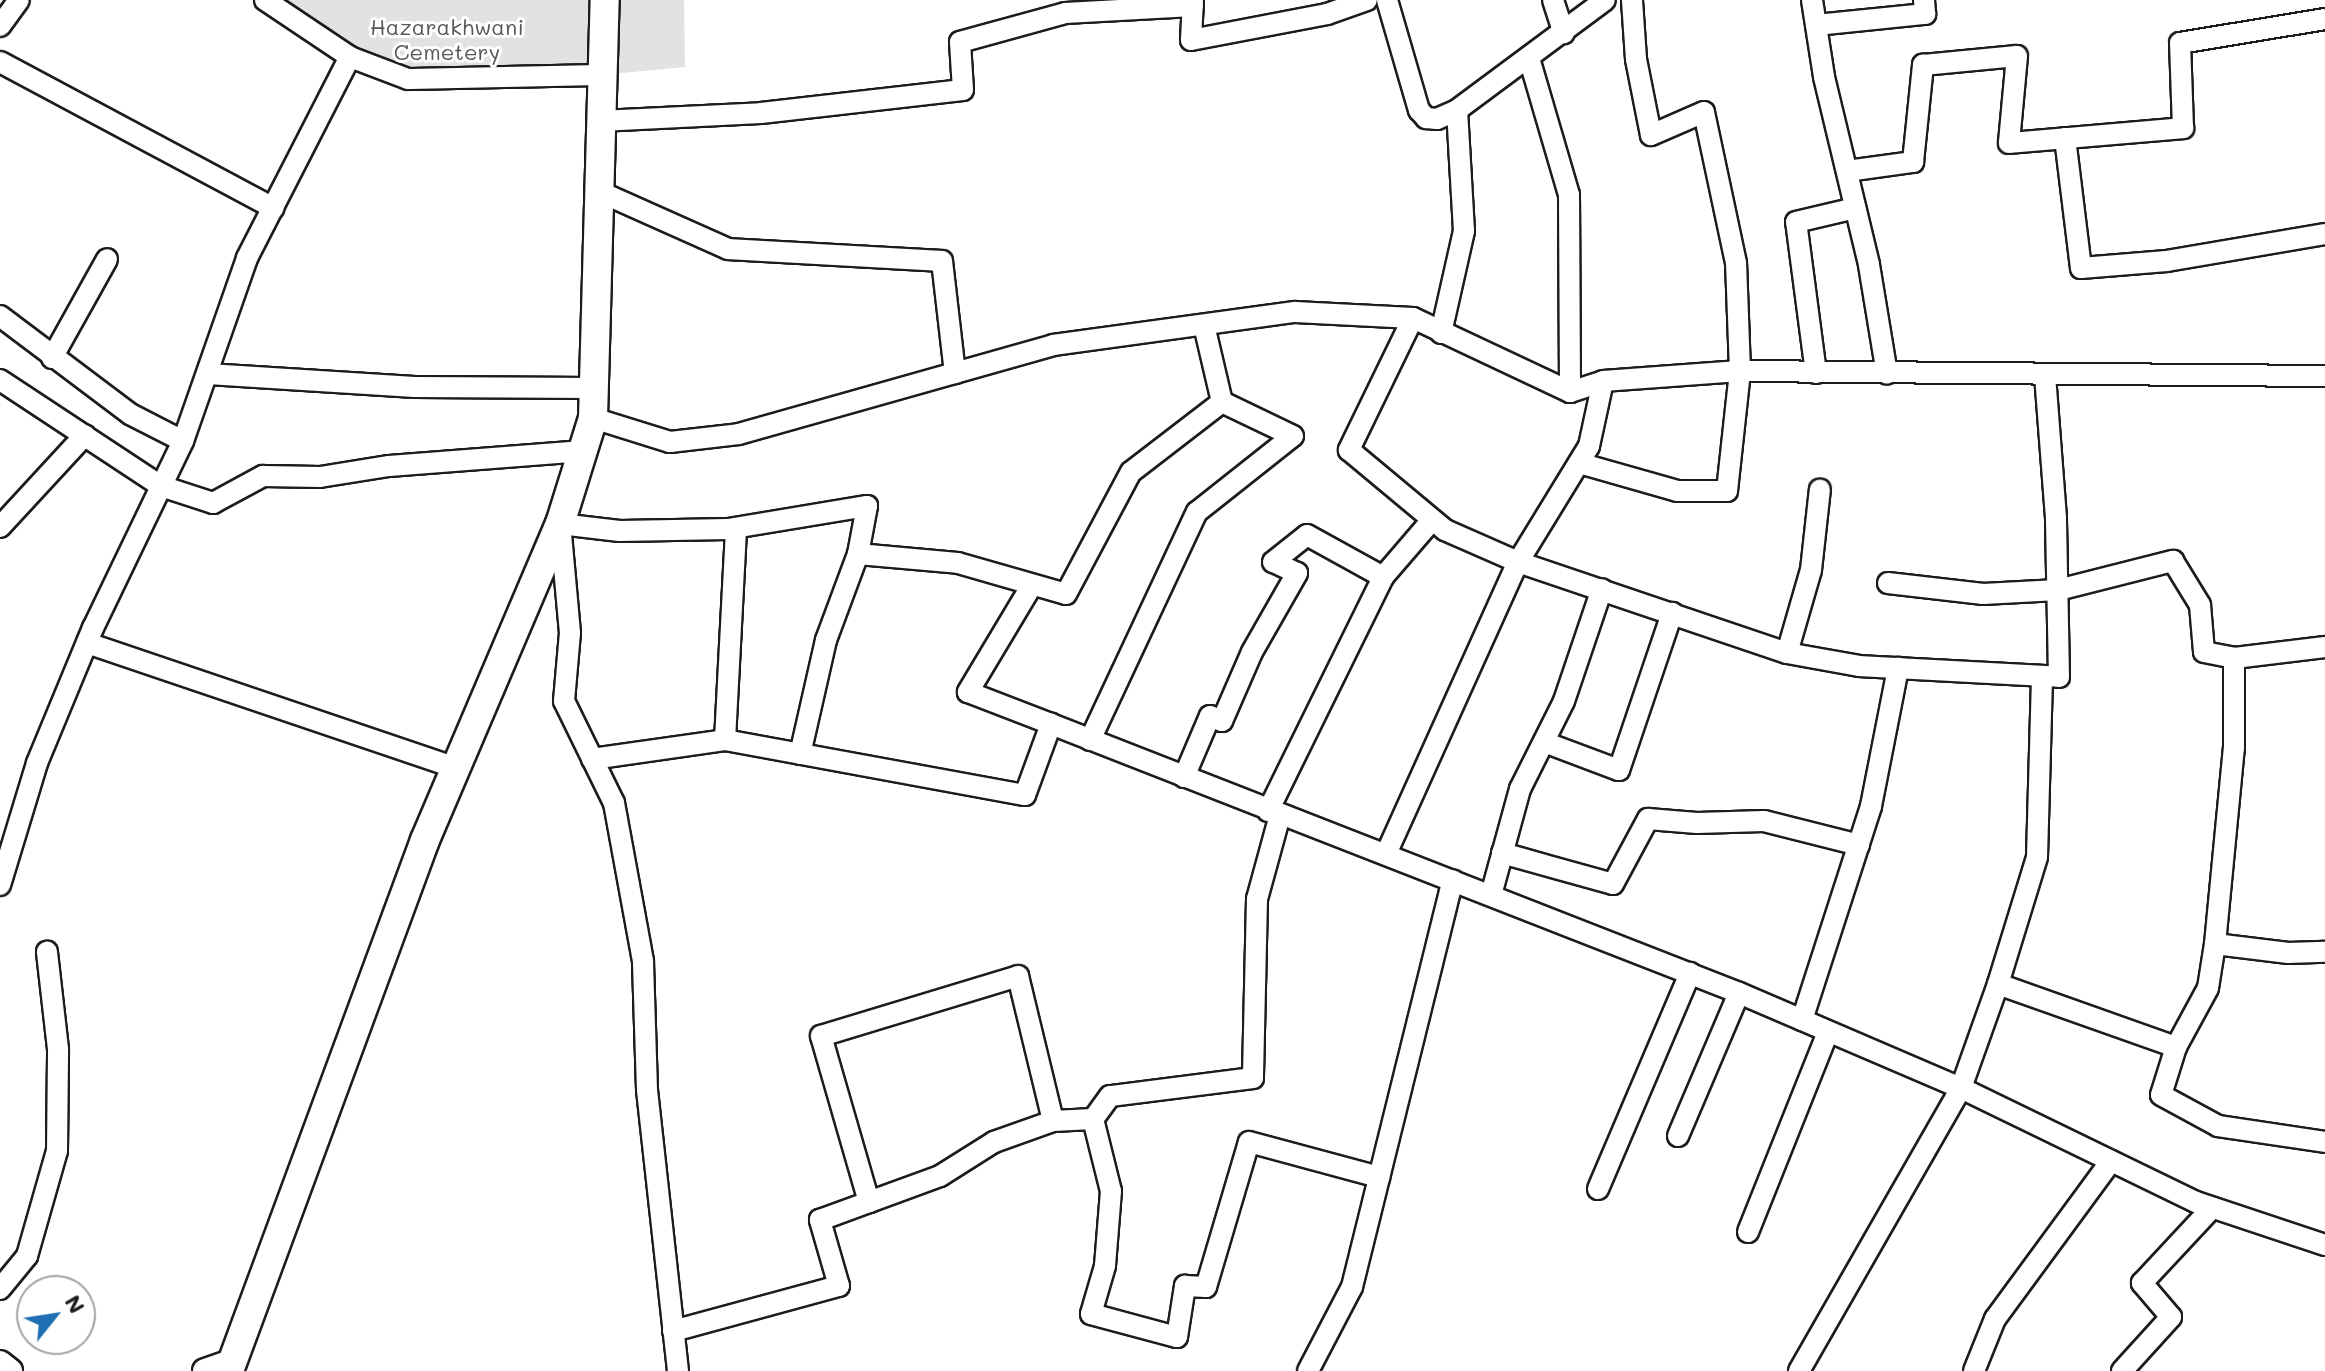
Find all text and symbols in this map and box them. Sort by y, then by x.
park label: Hazarakhwani Cemetery [370,13,524,64]
north arrow [16,1275,96,1355]
text: N [59,1289,92,1318]

